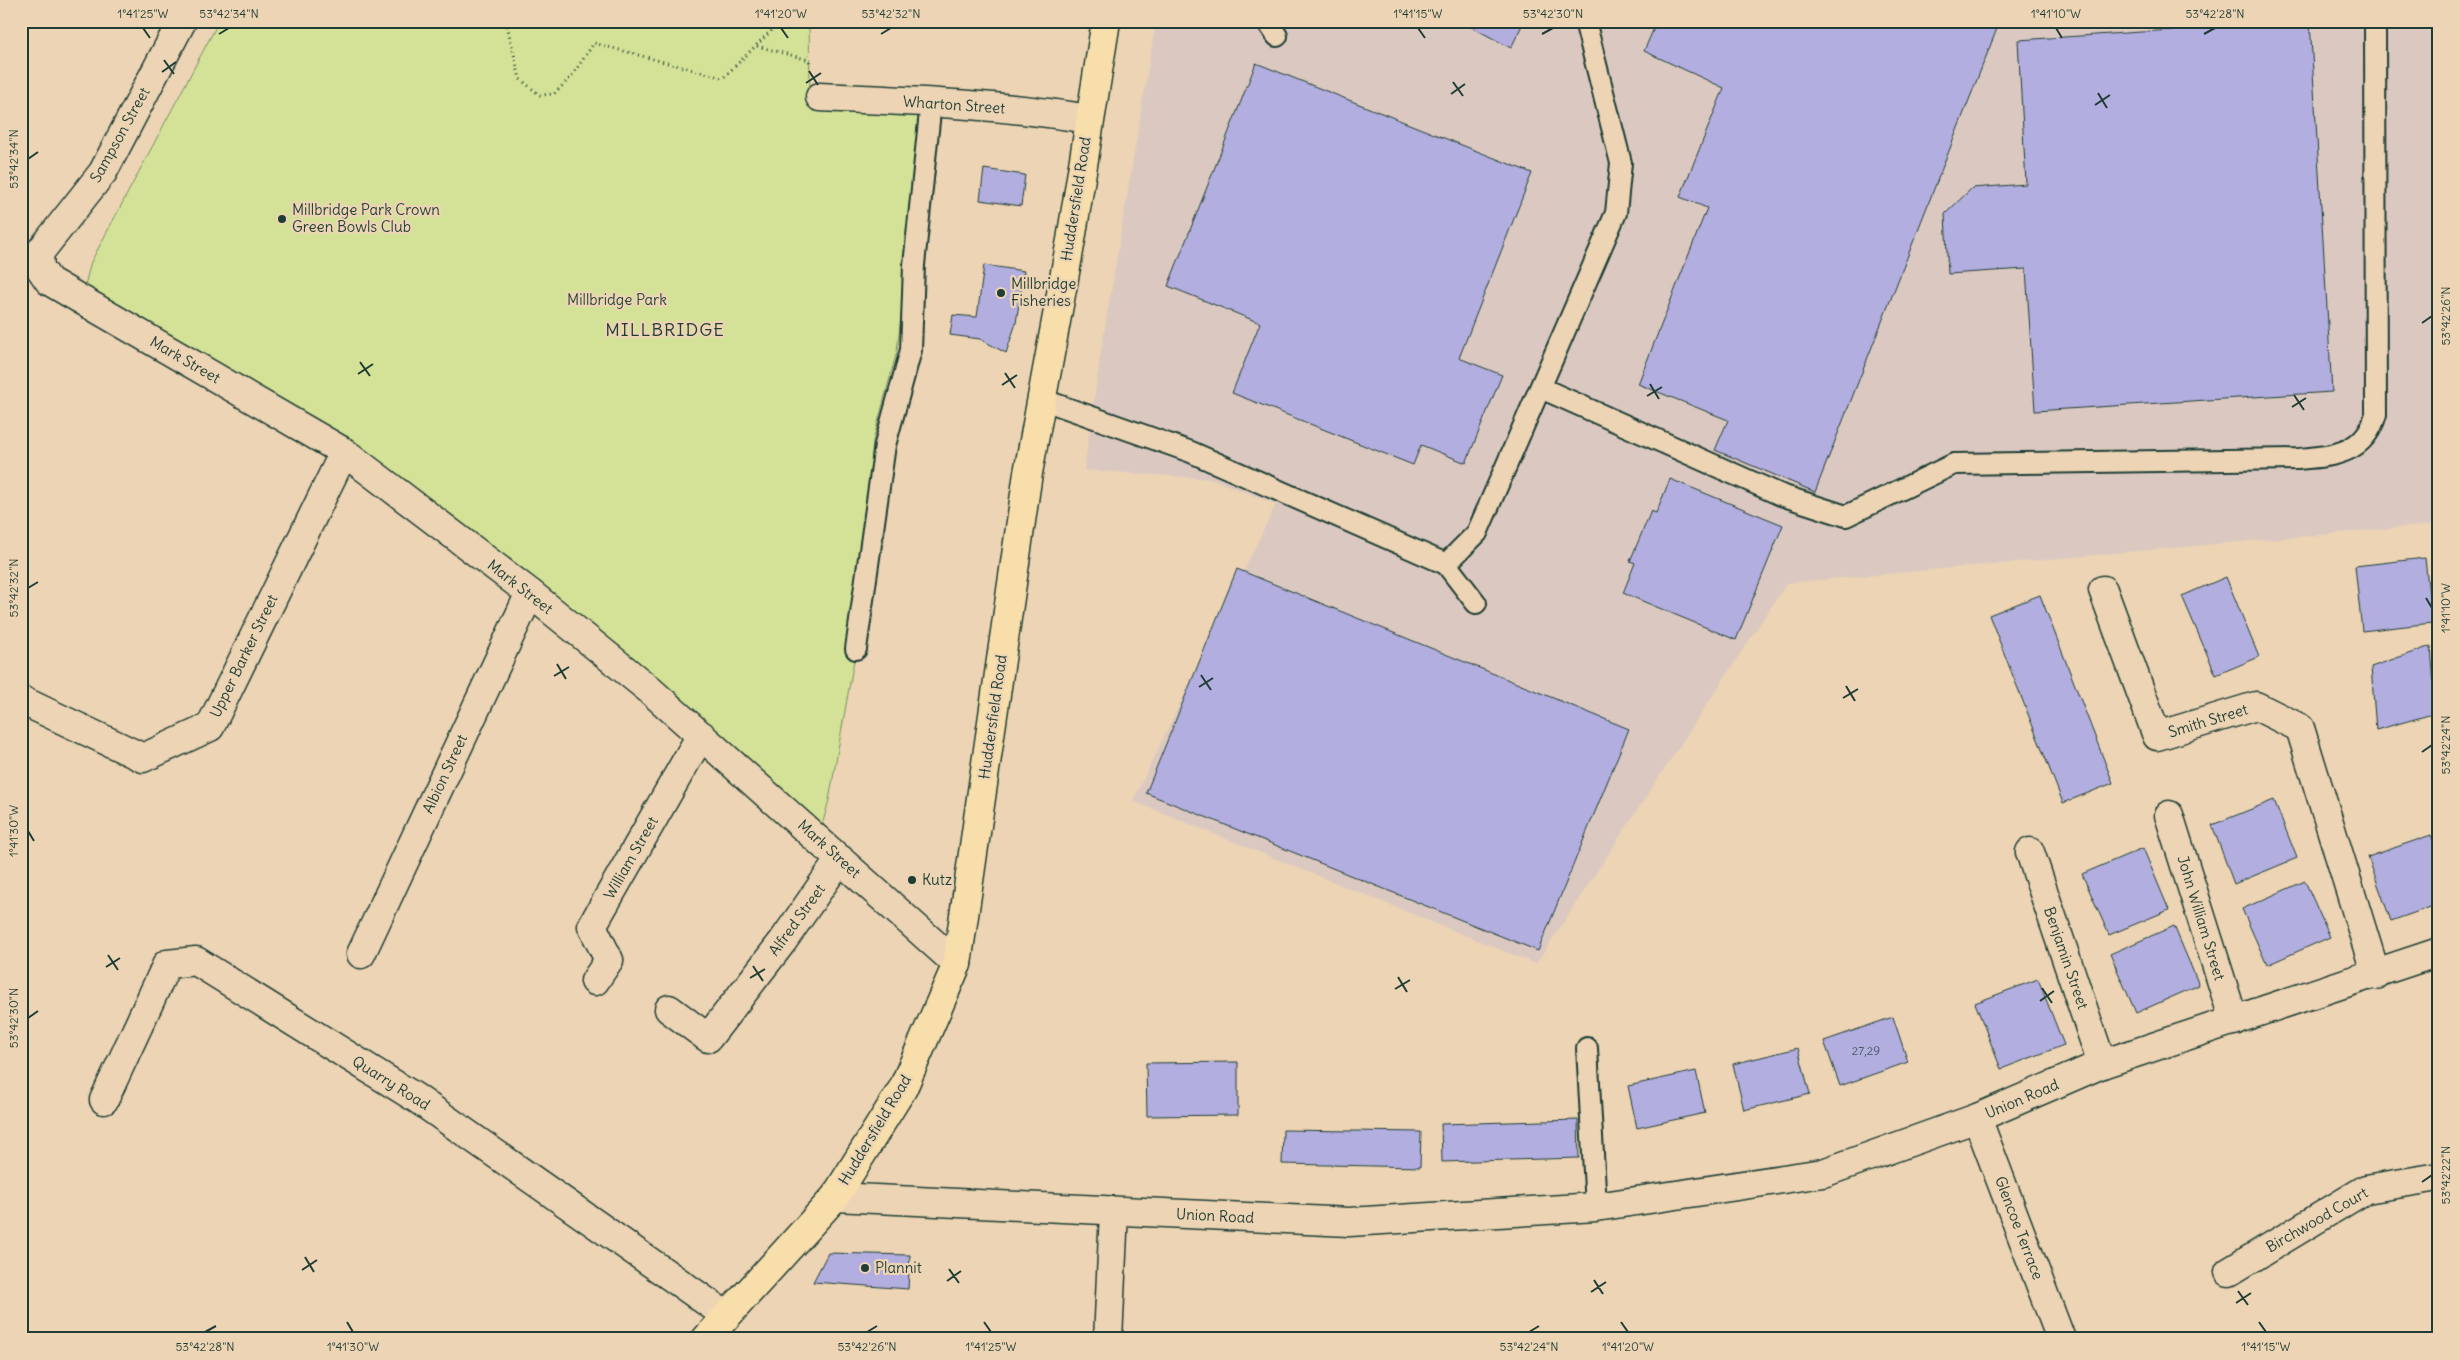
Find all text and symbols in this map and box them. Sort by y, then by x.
text: 1°41'25"W [118,6,169,21]
text: 53°42'34"N [199,6,259,21]
text: 1°41'20"W [755,6,807,21]
text: 53°42'32"N [861,6,921,21]
text: 1°41'15"W [1393,6,1443,21]
text: 53°42'30"N [1523,6,1583,21]
text: 1°41'10"W [2031,6,2081,21]
text: 53°42'28"N [2185,6,2245,21]
street label: Sampson Street [86,84,154,186]
street label: Wharton Street [902,91,1006,118]
text: 53°42'34"N [6,129,21,189]
street label: Huddersfield Road [1056,135,1095,262]
place label: Millbridge Park Crown Green Bowls Club [292,200,440,236]
marker: Millbridge Park Crown Green Bowls Club [276,213,288,225]
place label: Millbridge Fisheries [1011,274,1076,310]
text: 53°42'26"N [2438,286,2453,346]
marker: Millbridge Fisheries [995,287,1007,299]
park label: Millbridge Park [567,290,667,309]
district label: MILLBRIDGE [605,318,725,341]
street label: Mark Street [147,332,224,387]
street label: Mark Street [484,555,557,618]
text: 53°42'32"N [6,558,21,618]
text: 1°41'10"W [2438,583,2453,633]
street label: Upper Barker Street [205,591,282,721]
street label: Huddersfield Road [974,653,1011,780]
street label: Smith Street [2166,699,2250,742]
text: 53°42'24"N [2438,716,2453,774]
street label: Albion Street [418,731,471,816]
text: 1°41'30"W [6,805,21,857]
street label: William Street [599,813,662,903]
street label: Mark Street [794,815,865,882]
street label: John William Street [2173,853,2229,982]
place label: Kutz [922,870,952,889]
marker: Kutz [906,874,918,886]
street label: Alfred Street [764,880,829,959]
street label: Benjamin Street [2040,904,2093,1012]
text: 53°42'30"N [6,988,21,1048]
house number: 27,29 [1852,1043,1880,1058]
street label: Quarry Road [349,1051,434,1114]
street label: Huddersfield Road [834,1071,915,1188]
street label: Union Road [1982,1074,2062,1123]
text: 53°42'22"N [2438,1146,2453,1204]
street label: Glencoe Terrace [1991,1173,2048,1282]
street label: Birchwood Court [2262,1183,2371,1256]
street label: Union Road [1176,1204,1255,1227]
place label: Plannit [875,1258,922,1277]
marker: Plannit [859,1262,871,1274]
text: 53°42'28"N [175,1339,235,1354]
text: 1°41'30"W [327,1339,379,1354]
text: 53°42'26"N [837,1339,897,1354]
text: 1°41'25"W [966,1339,1017,1354]
text: 53°42'24"N [1500,1339,1558,1354]
text: 1°41'20"W [1602,1339,1654,1354]
text: 1°41'15"W [2241,1339,2291,1354]

